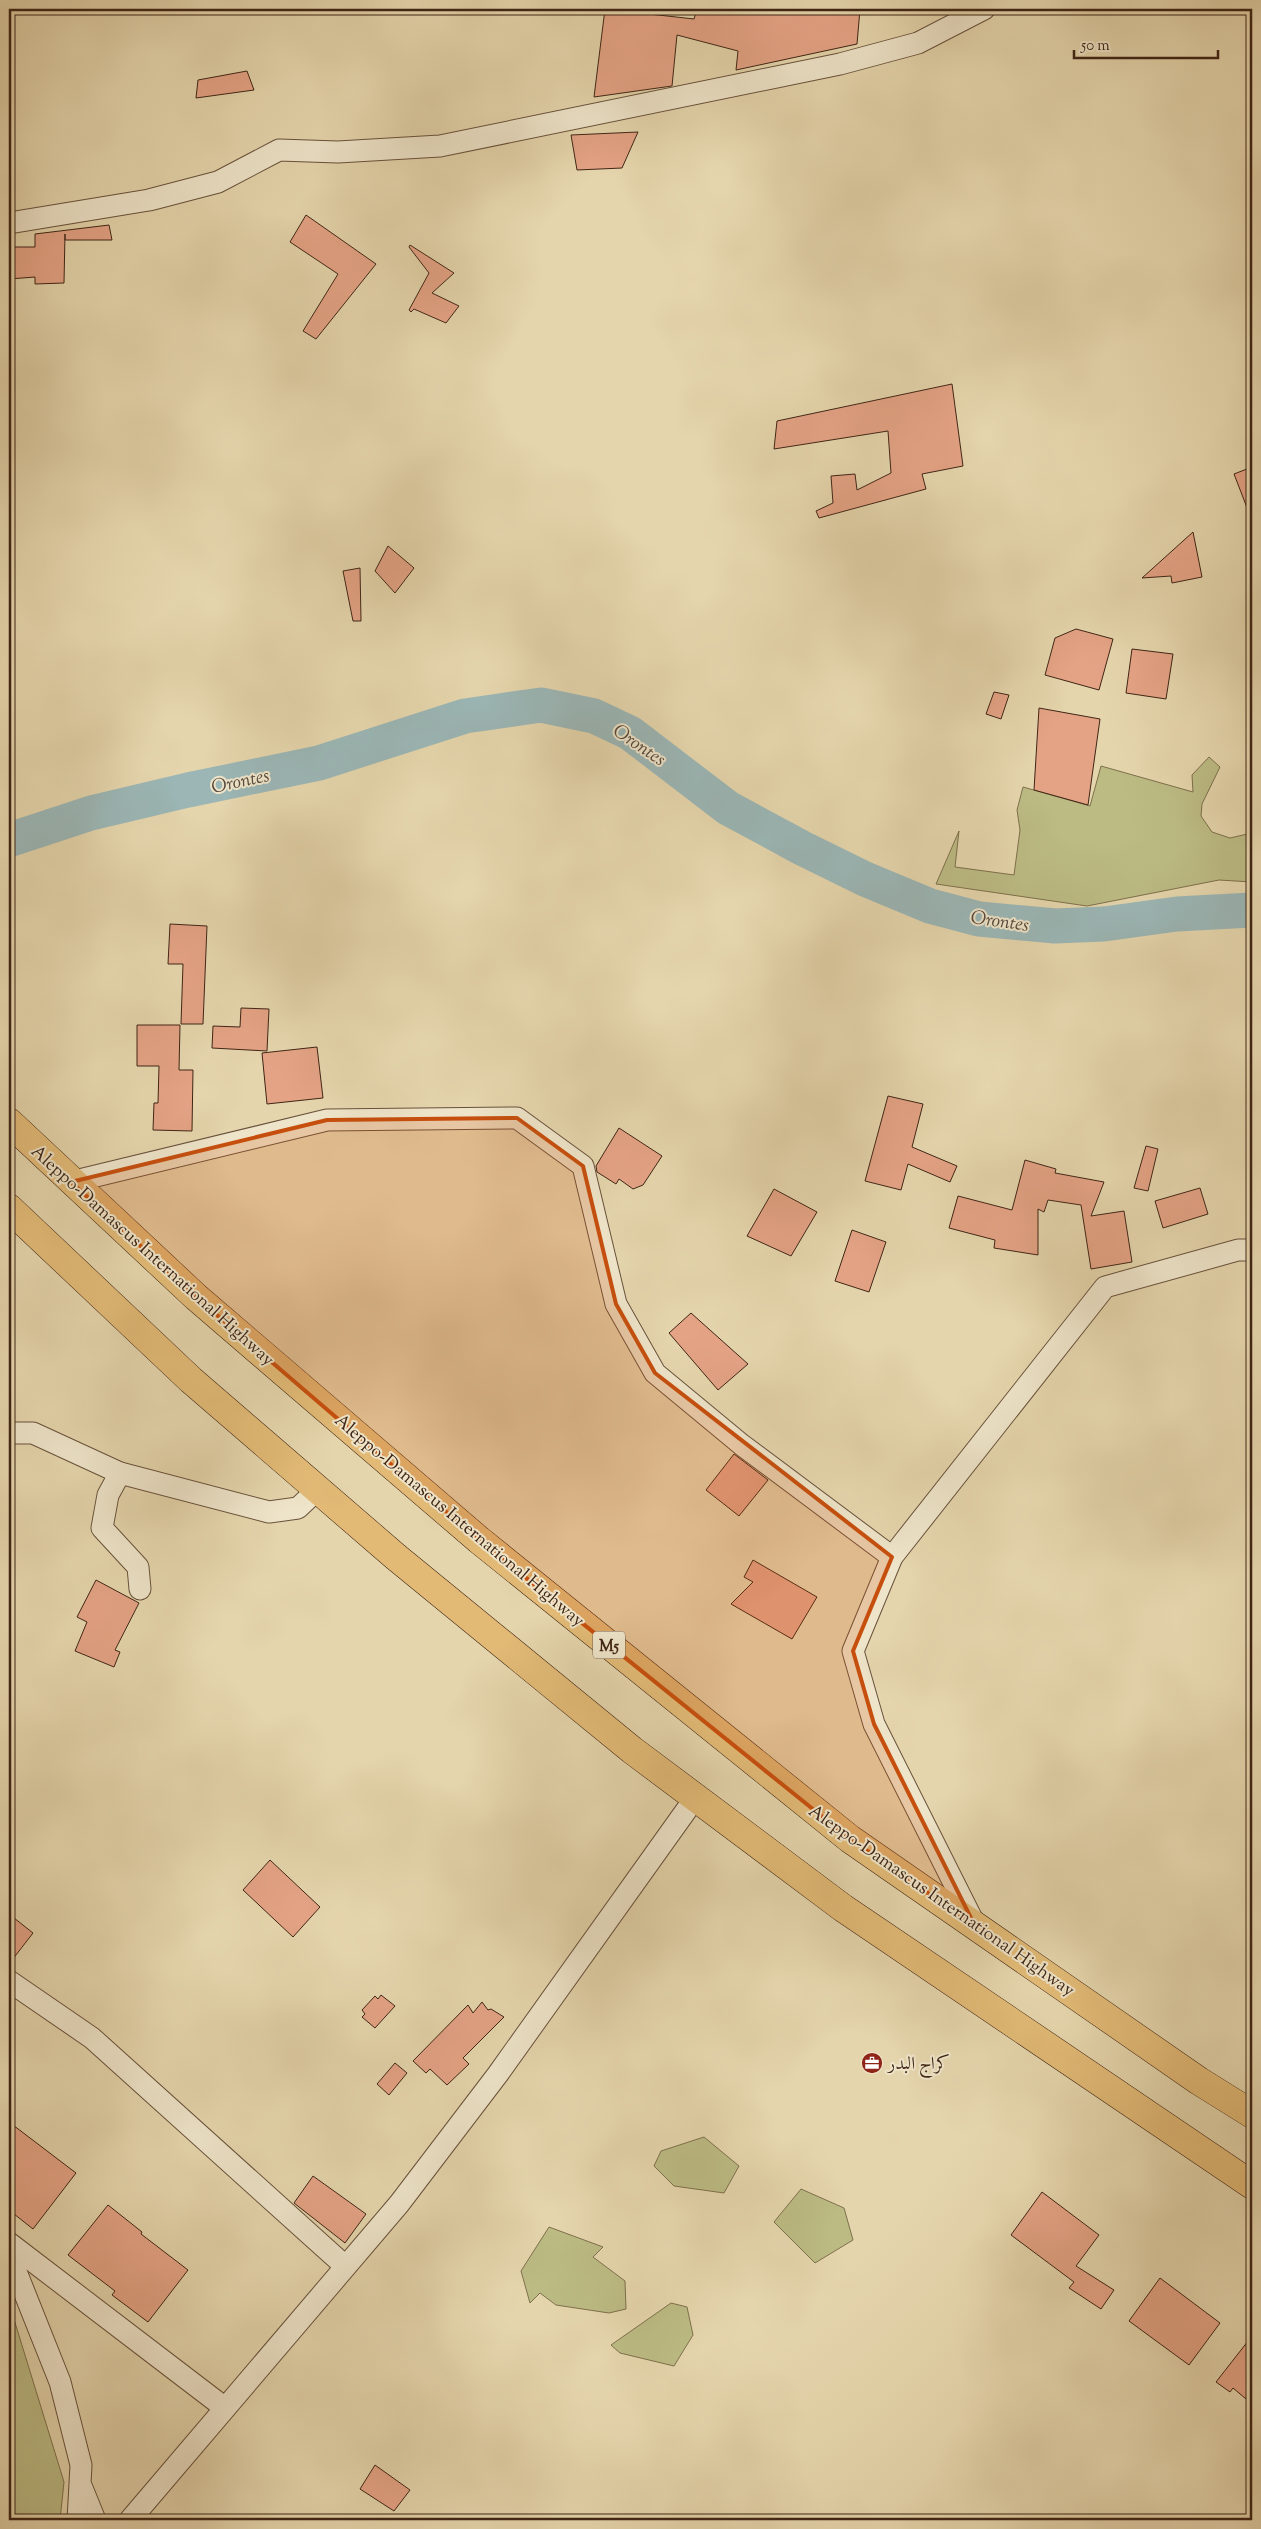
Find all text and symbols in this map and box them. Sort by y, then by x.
scale bar [1074,28,1217,60]
text: 50 m [1080,36,1110,57]
water label: Orontes [607,718,671,774]
water label: Orontes [209,763,272,802]
water label: Orontes [969,905,1031,940]
street label: Aleppo-Damascus International Highway [24,1140,279,1373]
street label: Aleppo-Damascus International Highway [328,1409,590,1634]
road number: M5 [593,1632,625,1658]
street label: Aleppo-Damascus International Highway [802,1799,1079,2004]
office icon: كراج البدر [860,2051,884,2075]
place label: كراج البدر [886,2052,950,2079]

